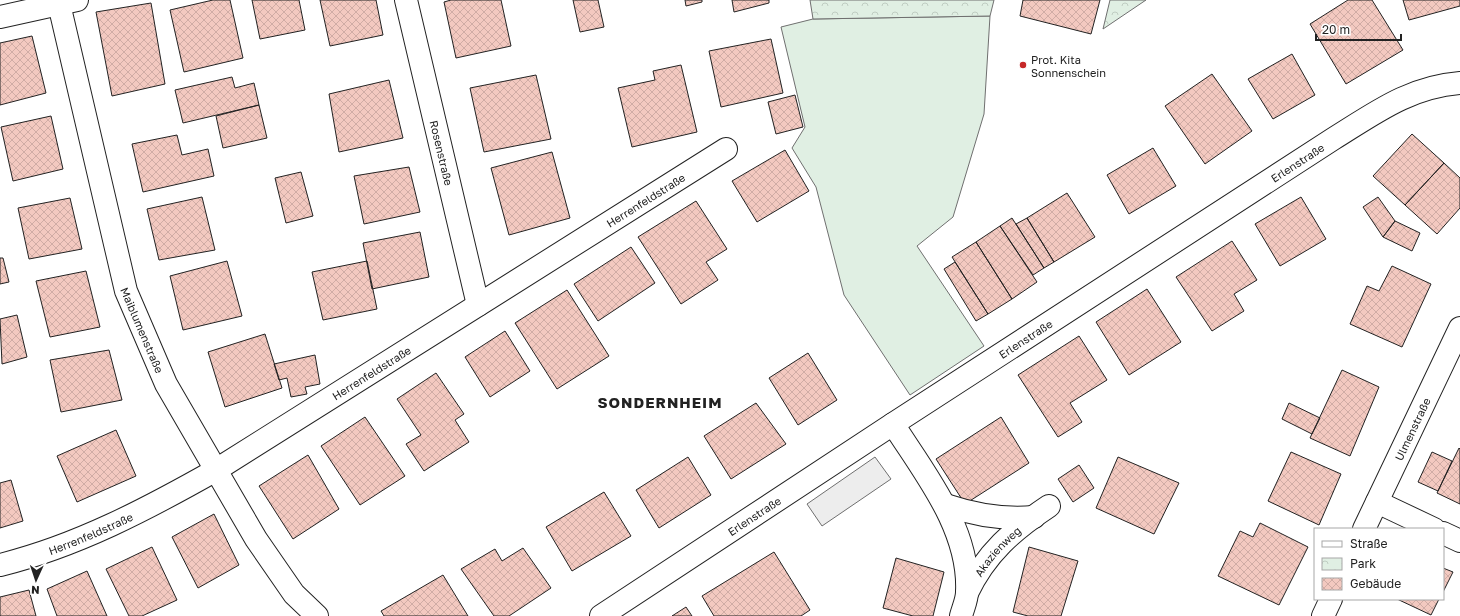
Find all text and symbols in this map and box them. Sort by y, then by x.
scale bar [1316,16,1401,42]
text: 20 m [1322,22,1350,37]
place label: Prot. Kita Sonnenschein [1031,53,1106,79]
marker: Prot. Kita Sonnenschein [1018,60,1028,70]
street label: Rosenstraße [428,119,456,187]
street label: Erlenstraße [1268,140,1326,184]
street label: Herrenfeldstraße [604,170,687,229]
street label: Maiblumenstraße [119,285,167,375]
street label: Erlenstraße [996,316,1054,360]
street label: Herrenfeldstraße [329,343,413,402]
district label: SONDERNHEIM [597,393,723,411]
street label: Ulmenstraße [1391,395,1432,462]
street label: Erlenstraße [725,493,783,538]
street label: Herrenfeldstraße [47,509,135,557]
street label: Akazienweg [971,523,1023,579]
legend [1314,528,1444,600]
text: Straße [1350,536,1388,551]
text: Park [1350,556,1376,571]
north arrow [16,560,56,600]
text: Gebäude [1350,576,1401,591]
text: N [31,584,40,597]

